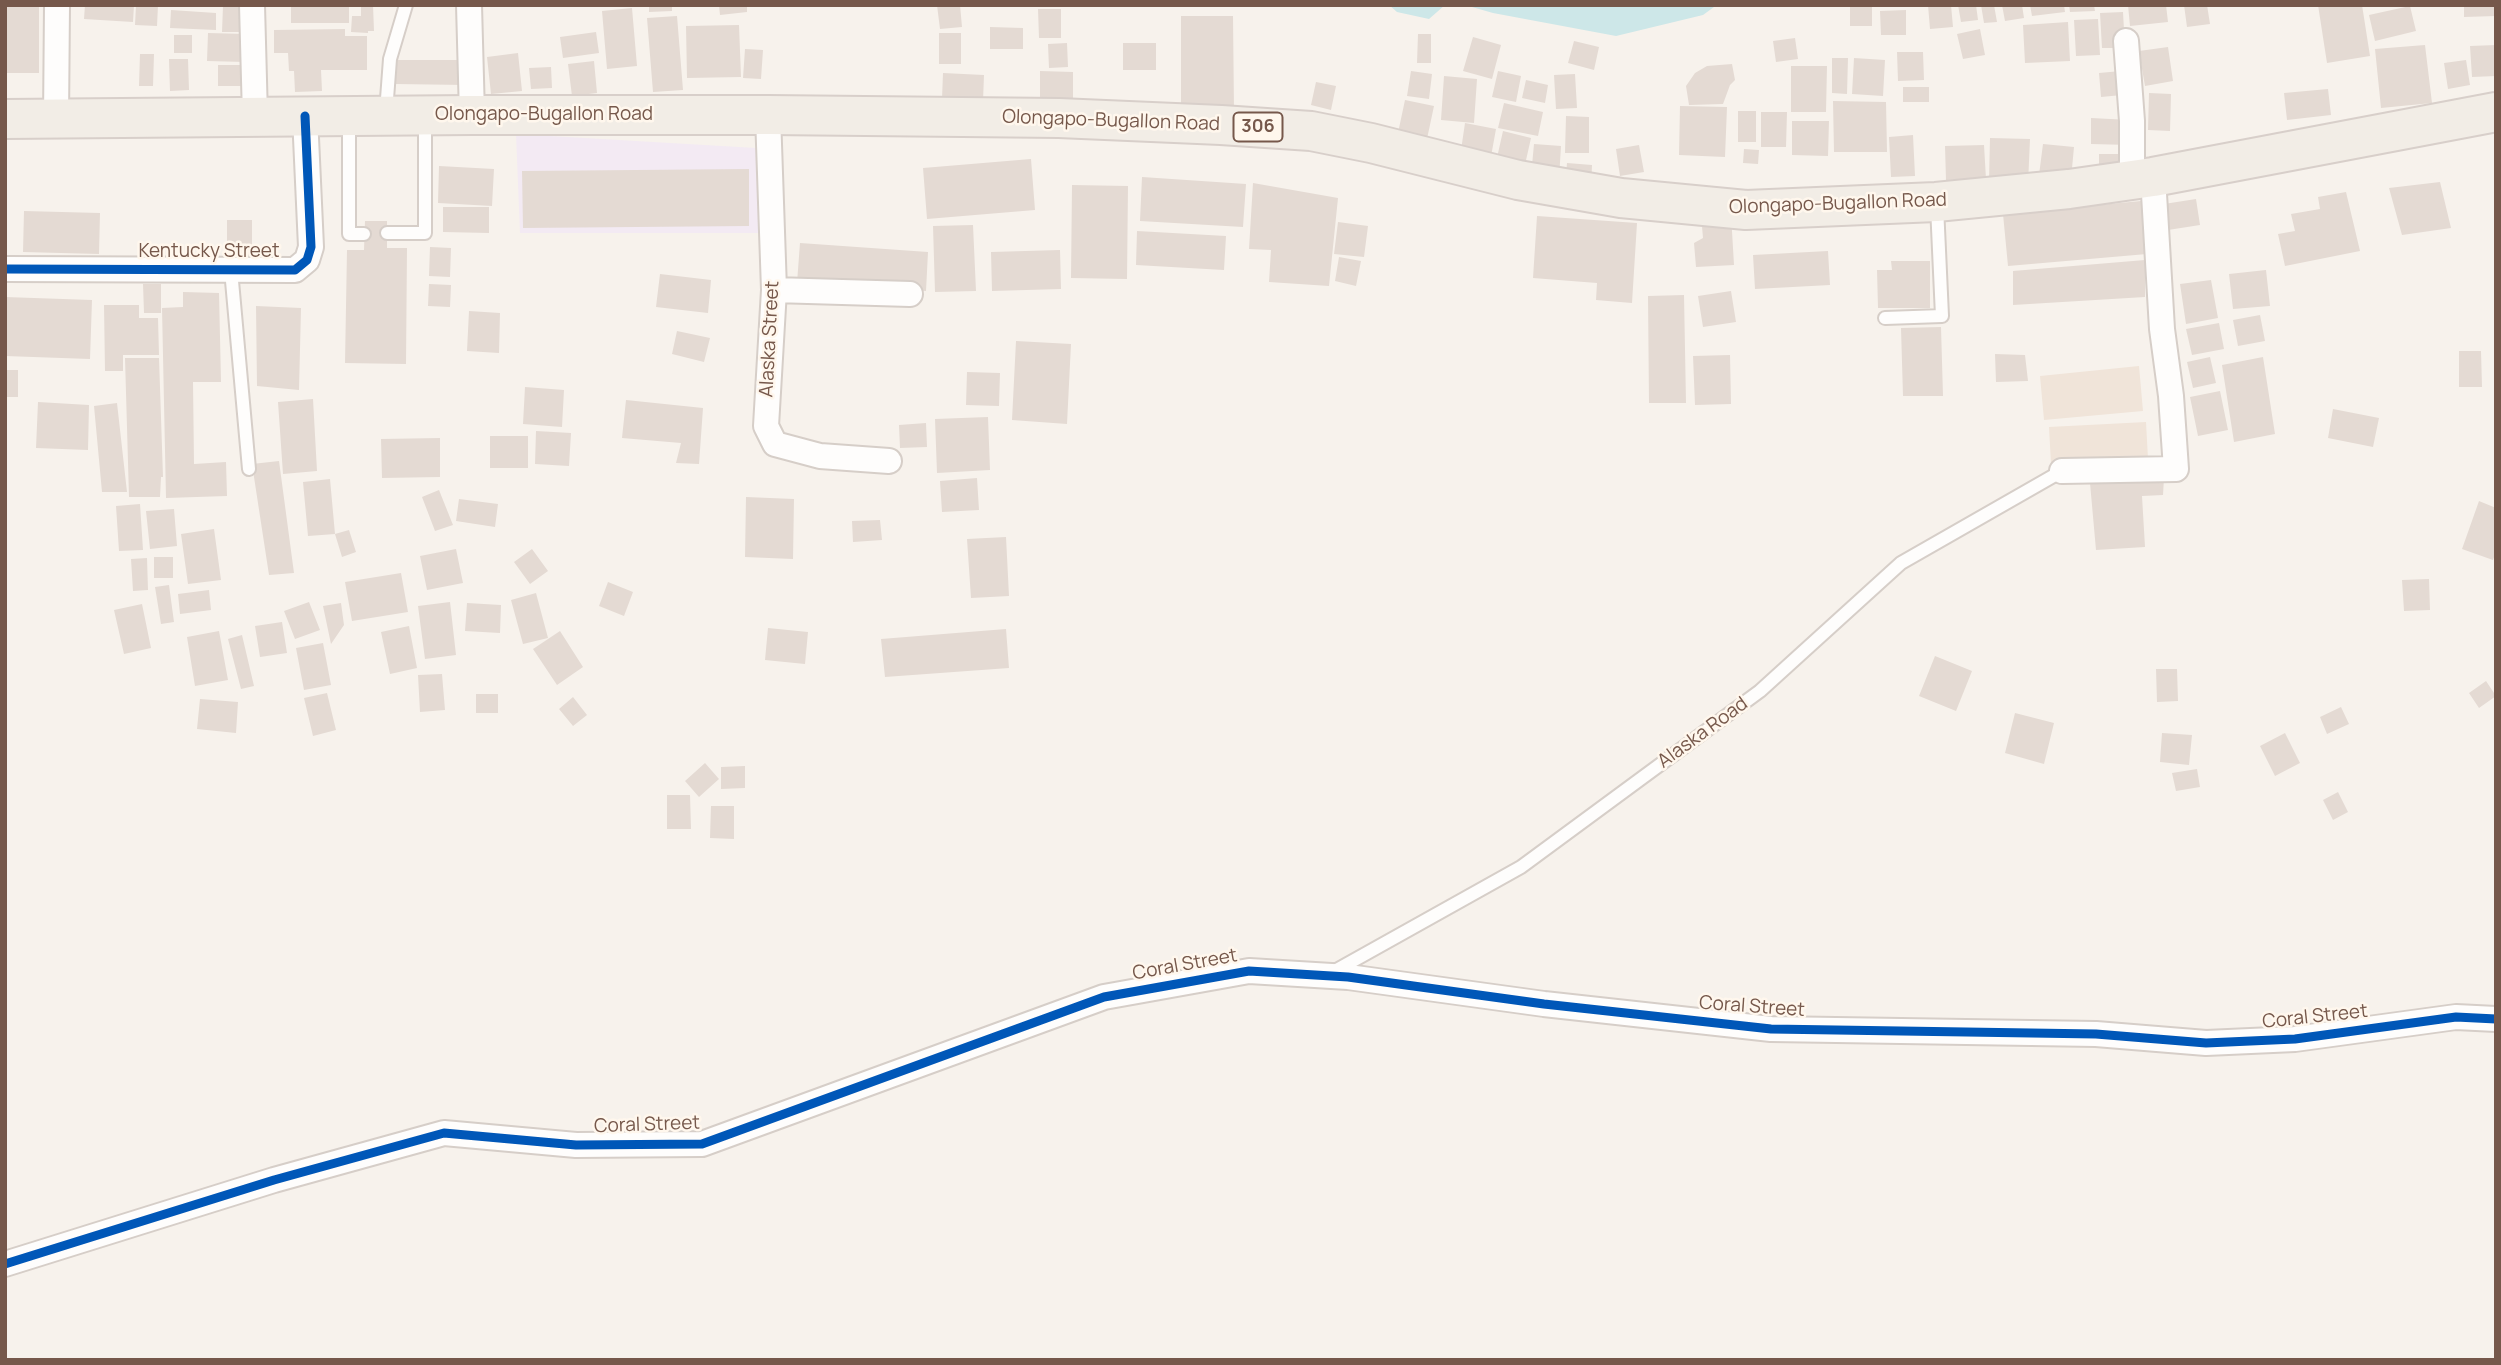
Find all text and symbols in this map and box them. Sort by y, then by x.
street label: Olongapo-Bugallon Road [435,104,653,126]
street label: Olongapo-Bugallon Road [1002,106,1220,136]
road number: 306 [1234,112,1282,142]
street label: Olongapo-Bugallon Road [1729,189,1947,219]
street label: Kentucky Street [138,241,280,263]
street label: Alaska Street [756,280,784,398]
street label: Alaska Road [1653,693,1753,773]
street label: Coral Street [1131,945,1239,985]
street label: Coral Street [1698,992,1806,1022]
street label: Coral Street [2261,1000,2369,1034]
street label: Coral Street [594,1112,700,1138]

